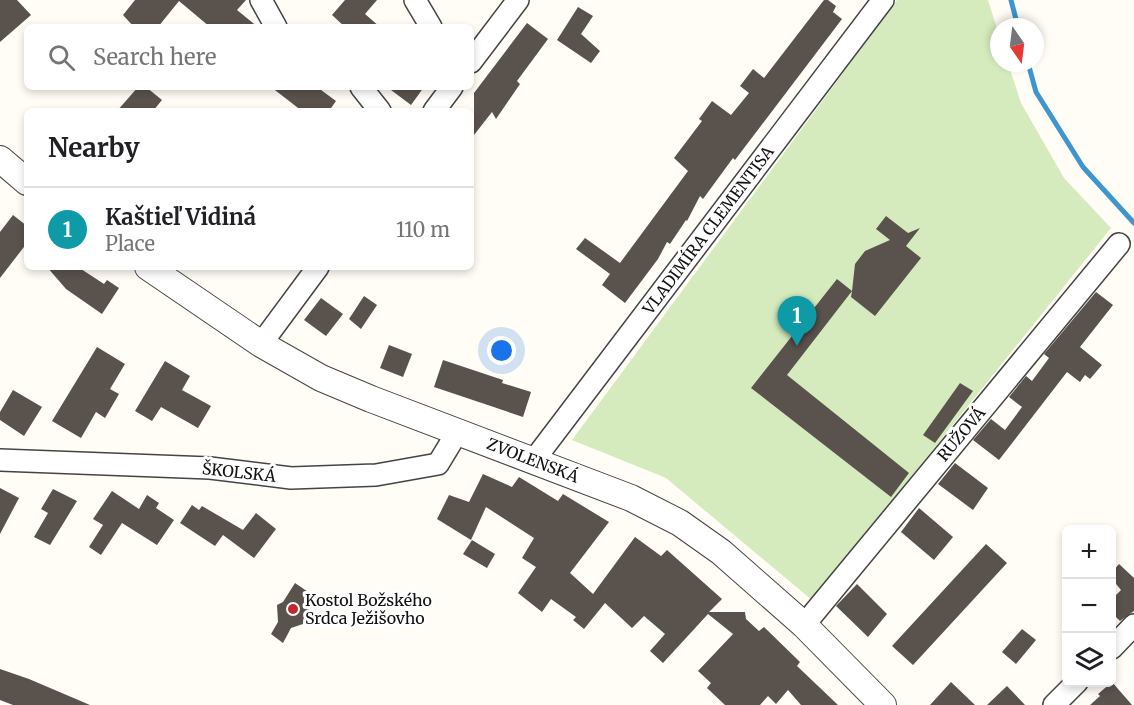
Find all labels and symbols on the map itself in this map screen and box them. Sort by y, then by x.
north arrow [990,18,1044,72]
street label: VLADIMÍRA CLEMENTISA [638,141,778,319]
pin: 1 [778,296,816,346]
your location [487,336,516,365]
street label: RUŽOVÁ [933,402,990,465]
street label: ZVOLENSKÁ [484,433,583,487]
street label: ŠKOLSKÁ [201,458,278,486]
place label: Kostol Božského Srdca Ježišovho [305,590,432,628]
marker: Kostol Božského Srdca Ježišovho [286,602,300,616]

